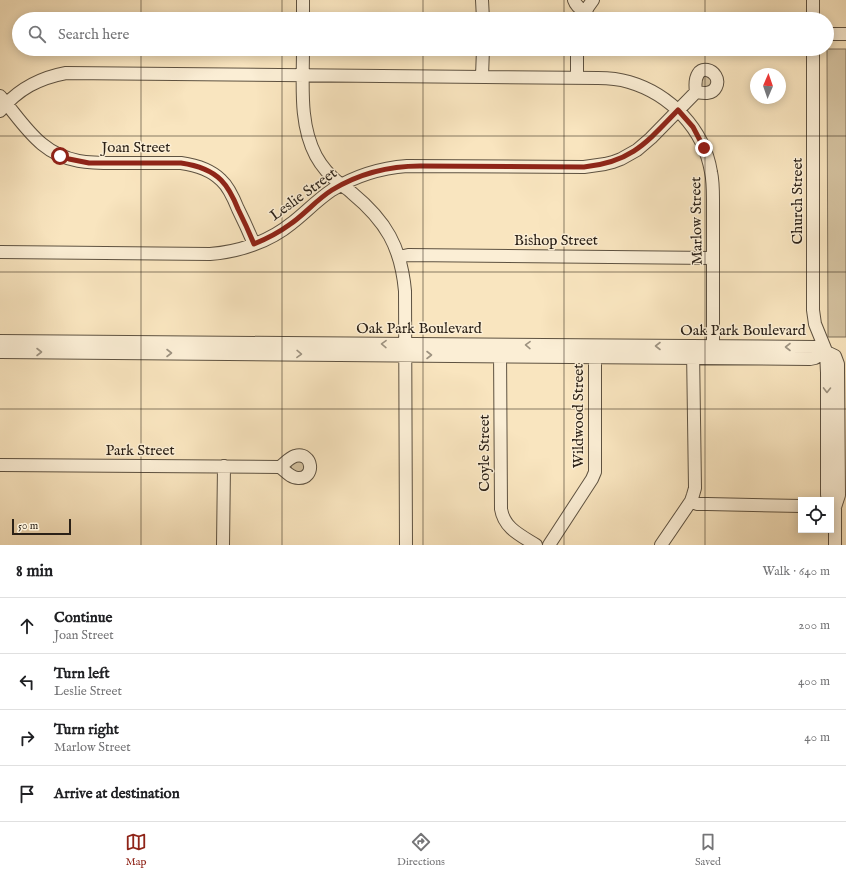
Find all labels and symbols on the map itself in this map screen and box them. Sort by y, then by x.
north arrow [750,68,786,104]
street label: Joan Street [100,138,170,157]
route end [695,139,713,157]
route start [51,147,69,165]
street label: Church Street [788,158,807,244]
street label: Leslie Street [266,164,341,225]
street label: Marlow Street [686,177,707,265]
street label: Bishop Street [514,231,598,250]
street label: Oak Park Boulevard [356,319,483,338]
street label: Oak Park Boulevard [680,321,807,340]
one-way arrow [381,340,387,348]
one-way arrow [525,341,531,349]
one-way arrow [655,342,661,350]
one-way arrow [785,343,791,351]
one-way arrow [36,348,42,356]
one-way arrow [166,349,172,357]
one-way arrow [296,350,302,358]
one-way arrow [426,351,432,359]
street label: Wildwood Street [569,364,588,468]
one-way arrow [823,387,831,393]
street label: Coyle Street [475,414,494,492]
street label: Park Street [105,441,175,460]
scale bar [12,517,71,536]

